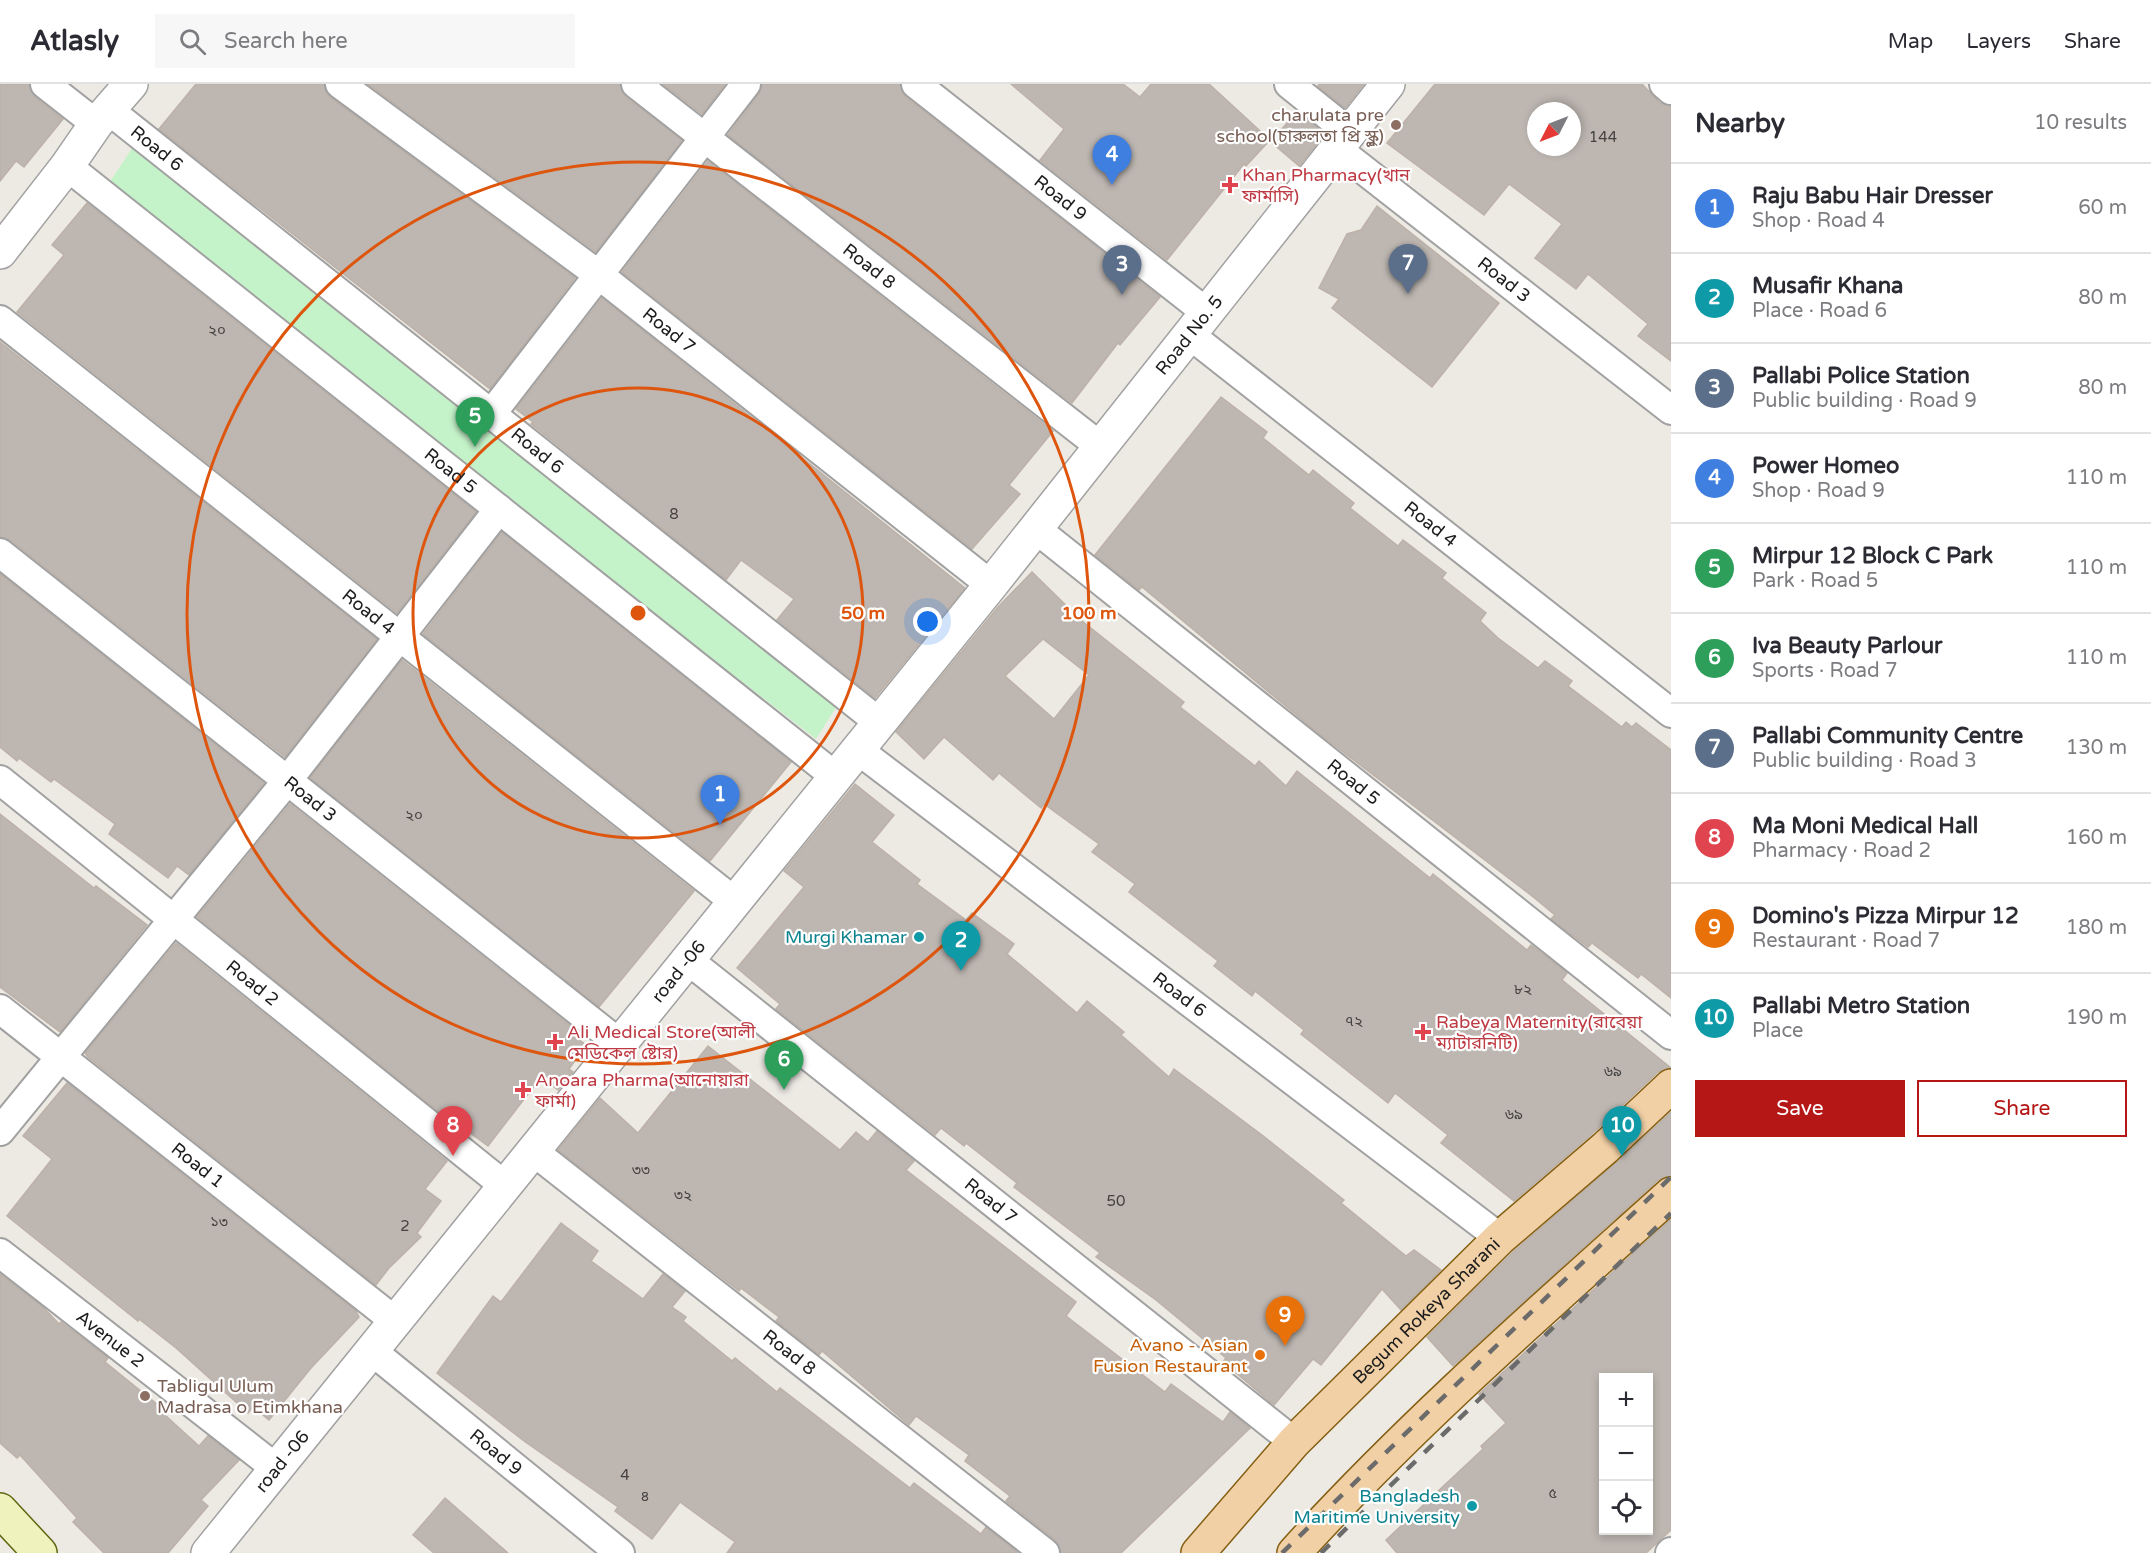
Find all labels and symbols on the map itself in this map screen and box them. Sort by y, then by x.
north arrow [1527,102,1581,156]
place label: charulata pre school(চারুলতা প্রি স্কুল) [1217,104,1384,148]
marker: charulata pre school(চারুলতা প্রি স্কুল) [1389,118,1403,132]
street label: Road 6 [126,121,188,176]
house number: 144 [1589,128,1617,146]
pin: 4 [1092,135,1132,185]
place label: Khan Pharmacy(খান ফার্মাসি) [1241,164,1411,207]
street label: Road 9 [1030,170,1091,225]
marker: Khan Pharmacy(খান ফার্মাসি) [1223,178,1237,192]
street label: Road 8 [838,239,900,294]
pin: 7 [1388,244,1428,294]
pin: 3 [1102,246,1142,295]
street label: Road 3 [1473,252,1535,307]
street label: Road No. 5 [1151,291,1227,379]
street label: Road 7 [638,303,700,358]
house number: ২০ [208,321,226,339]
pin: 5 [456,398,494,447]
street label: Road 6 [507,423,568,478]
street label: Road 5 [420,443,481,498]
street label: Road 4 [1400,496,1461,552]
house number: 8 [669,505,679,523]
street label: Road 4 [338,584,399,639]
text: 50 m [841,602,885,624]
text: 100 m [1061,602,1117,624]
centre of rings [628,603,648,623]
your location [913,607,942,636]
street label: Road 5 [1323,754,1384,810]
street label: Road 3 [280,771,341,826]
pin: 1 [700,776,740,825]
house number: ২০ [405,806,423,824]
pin: 2 [942,922,980,971]
place label: Murgi Khamar [785,926,907,948]
marker: Murgi Khamar [912,930,926,944]
street label: road -06 [647,936,710,1007]
street label: Road 2 [222,955,283,1011]
street label: Road 6 [1149,967,1211,1022]
house number: ৮২ [1514,980,1532,998]
place label: Rabeya Maternity(রাবেয়া ম্যাটারনিটি) [1435,1011,1642,1054]
house number: ৭২ [1345,1012,1363,1030]
place label: Ali Medical Store(আলী মেডিকেল ষ্টোর) [567,1021,756,1064]
marker: Rabeya Maternity(রাবেয়া ম্যাটারনিটি) [1414,1023,1432,1041]
marker: Ali Medical Store(আলী মেডিকেল ষ্টোর) [548,1035,562,1049]
pin: 6 [764,1040,804,1090]
house number: ৬৯ [1604,1062,1622,1080]
place label: Anoara Pharma(আনোয়ারা ফার্মা) [534,1069,749,1112]
marker: Anoara Pharma(আনোয়ারা ফার্মা) [516,1083,530,1097]
house number: ৬৯ [1505,1105,1523,1123]
pin: 8 [434,1106,472,1156]
pin: 10 [1602,1106,1642,1156]
street label: Road 1 [167,1138,229,1193]
house number: ৩৩ [632,1161,650,1179]
street label: Road 7 [960,1173,1022,1229]
house number: ৩২ [674,1186,692,1204]
house number: 50 [1107,1192,1125,1210]
house number: ১৩ [210,1213,228,1231]
house number: 2 [400,1217,410,1235]
street label: Begum Rokeya Sharani [1348,1233,1505,1389]
pin: 9 [1266,1296,1304,1346]
street label: Avenue 2 [72,1306,149,1373]
street label: Road 8 [759,1325,820,1380]
place label: Avano - Asian Fusion Restaurant [1093,1334,1248,1377]
marker: Avano - Asian Fusion Restaurant [1253,1348,1267,1362]
place label: Tabligul Ulum Madrasa o Etimkhana [157,1375,343,1418]
marker: Tabligul Ulum Madrasa o Etimkhana [138,1389,152,1403]
street label: Road 9 [465,1424,527,1480]
street label: road -06 [250,1426,314,1497]
house number: 4 [620,1466,630,1484]
house number: ৫ [1549,1484,1558,1502]
place label: Bangladesh Maritime University [1294,1485,1460,1528]
house number: ৪ [641,1487,649,1505]
marker: Bangladesh Maritime University [1465,1499,1479,1513]

